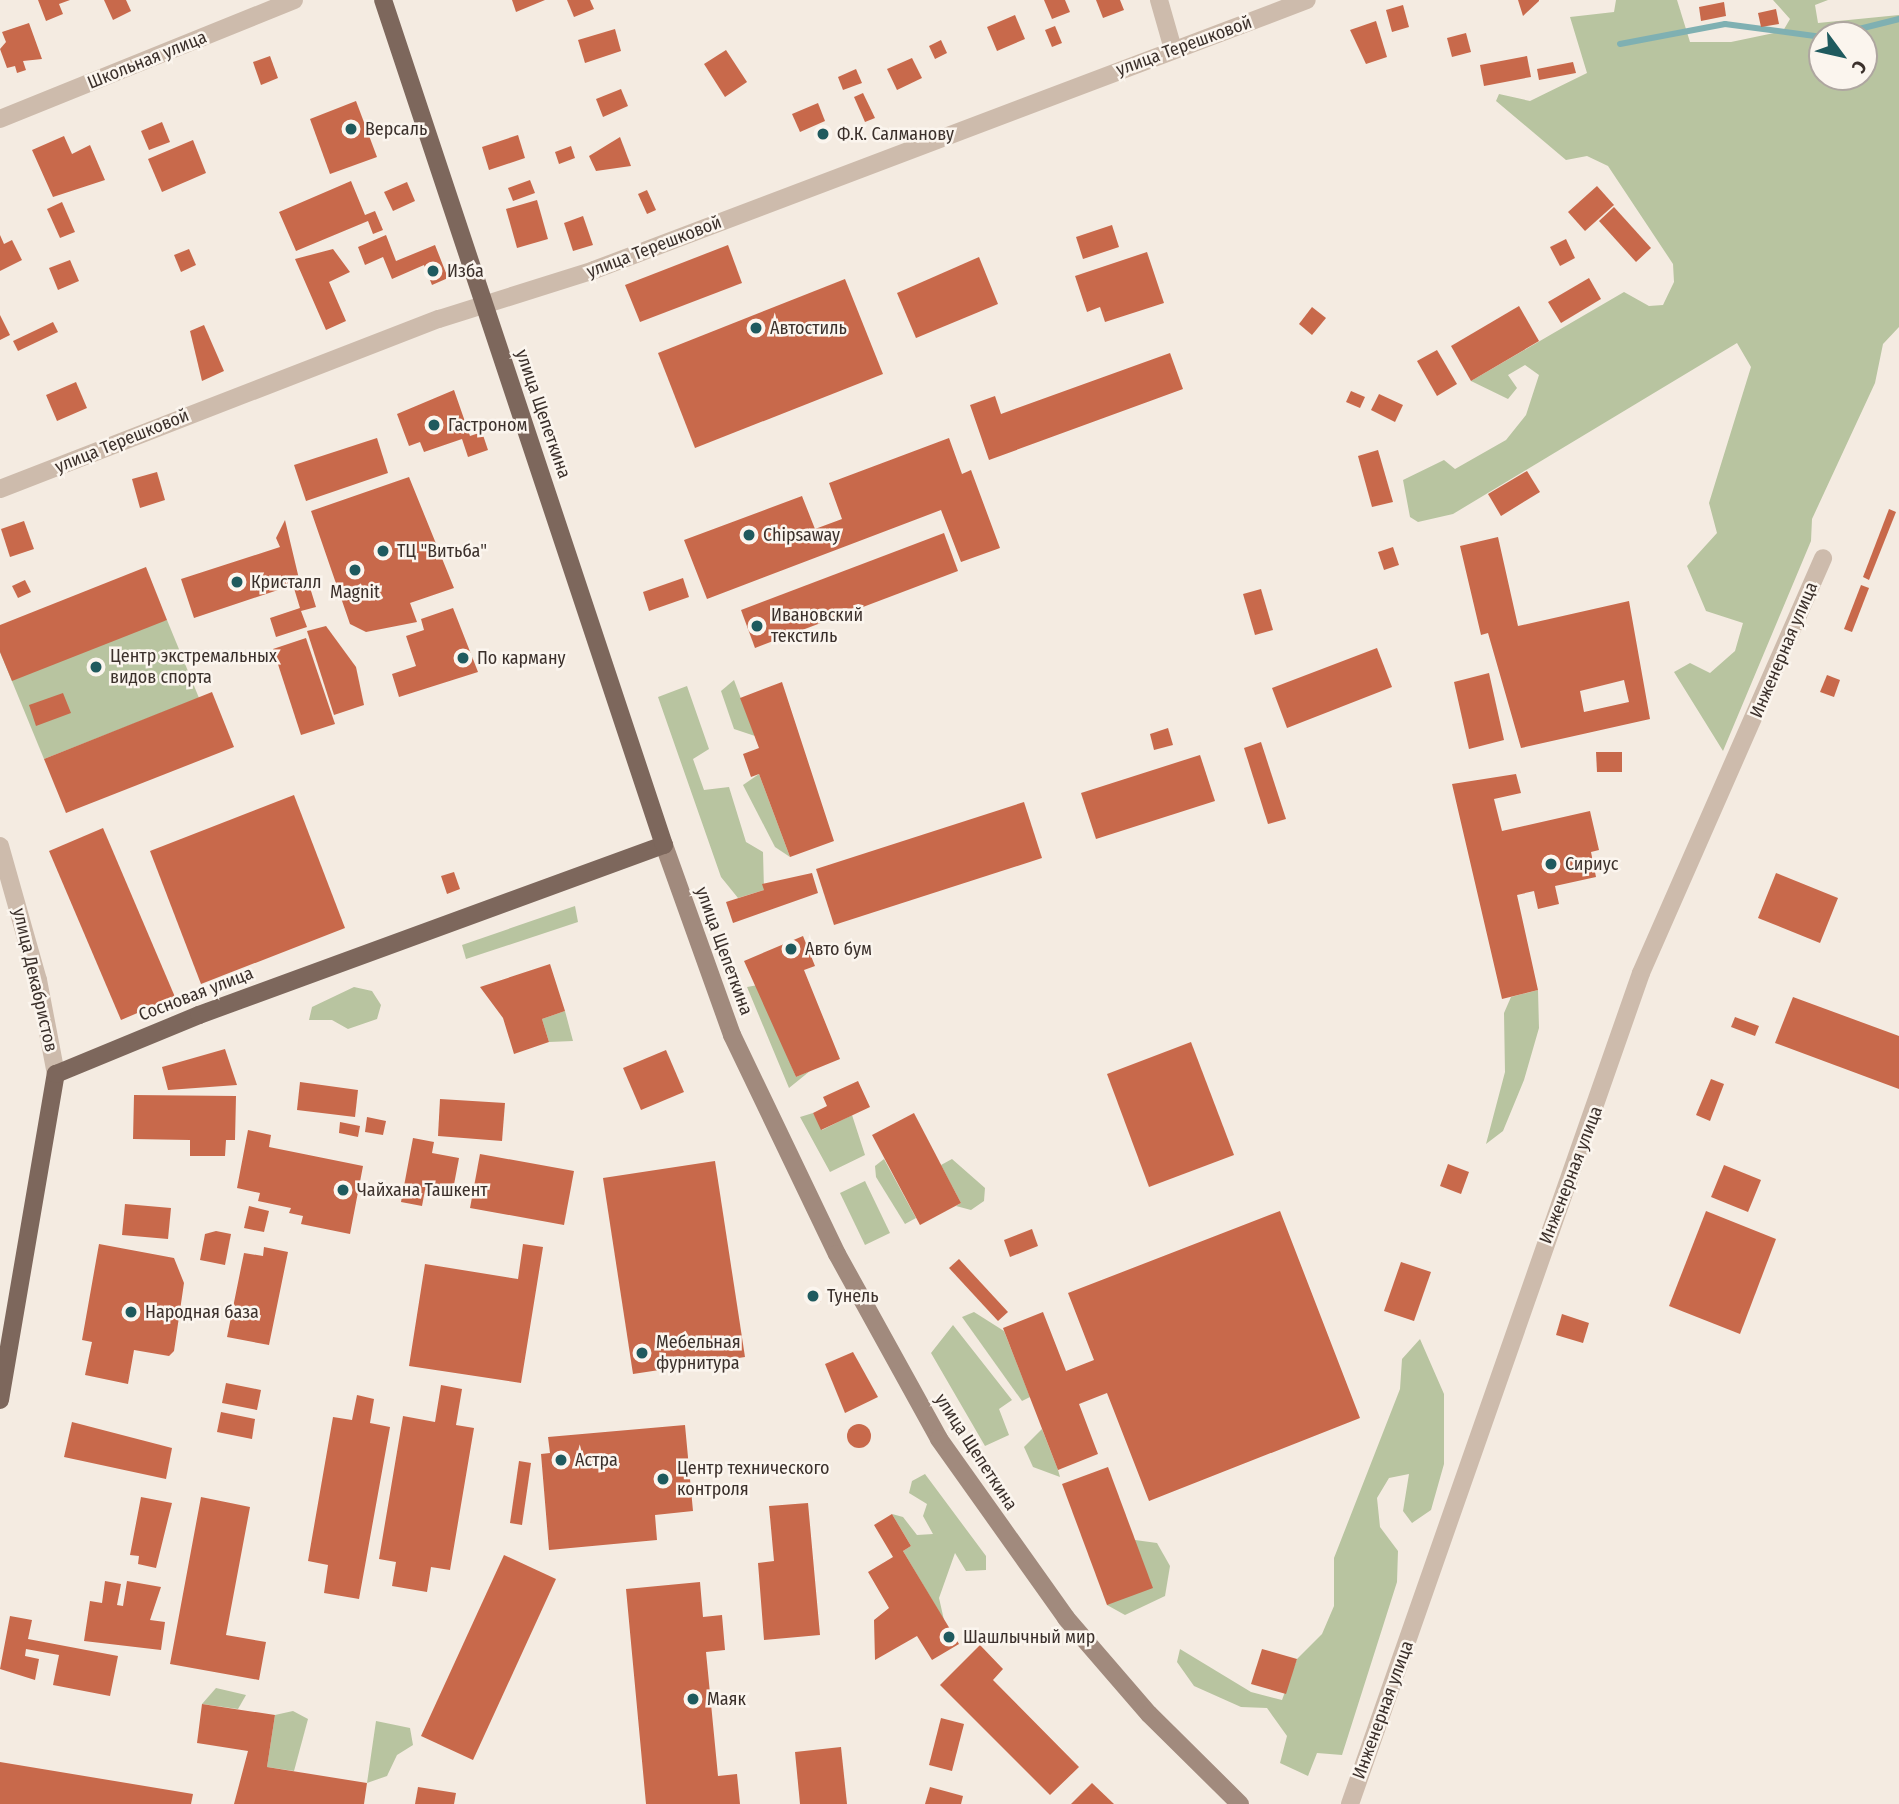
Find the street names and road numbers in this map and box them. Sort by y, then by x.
street label: улица Терешковой [1113,11,1255,81]
street label: Школьная улица [84,26,210,94]
street label: улица Терешковой [583,211,725,283]
street label: улица Щепеткина [511,347,575,481]
street label: улица Терешковой [52,404,192,478]
street label: Инженерная улица [1746,579,1822,721]
street label: улица Щепеткина [691,884,757,1018]
street label: улица Декабристов [8,906,62,1054]
street label: Сосновая улица [136,962,256,1026]
street label: Инженерная улица [1535,1103,1607,1247]
street label: улица Щепеткина [930,1390,1022,1514]
street label: Инженерная улица [1348,1638,1418,1782]

